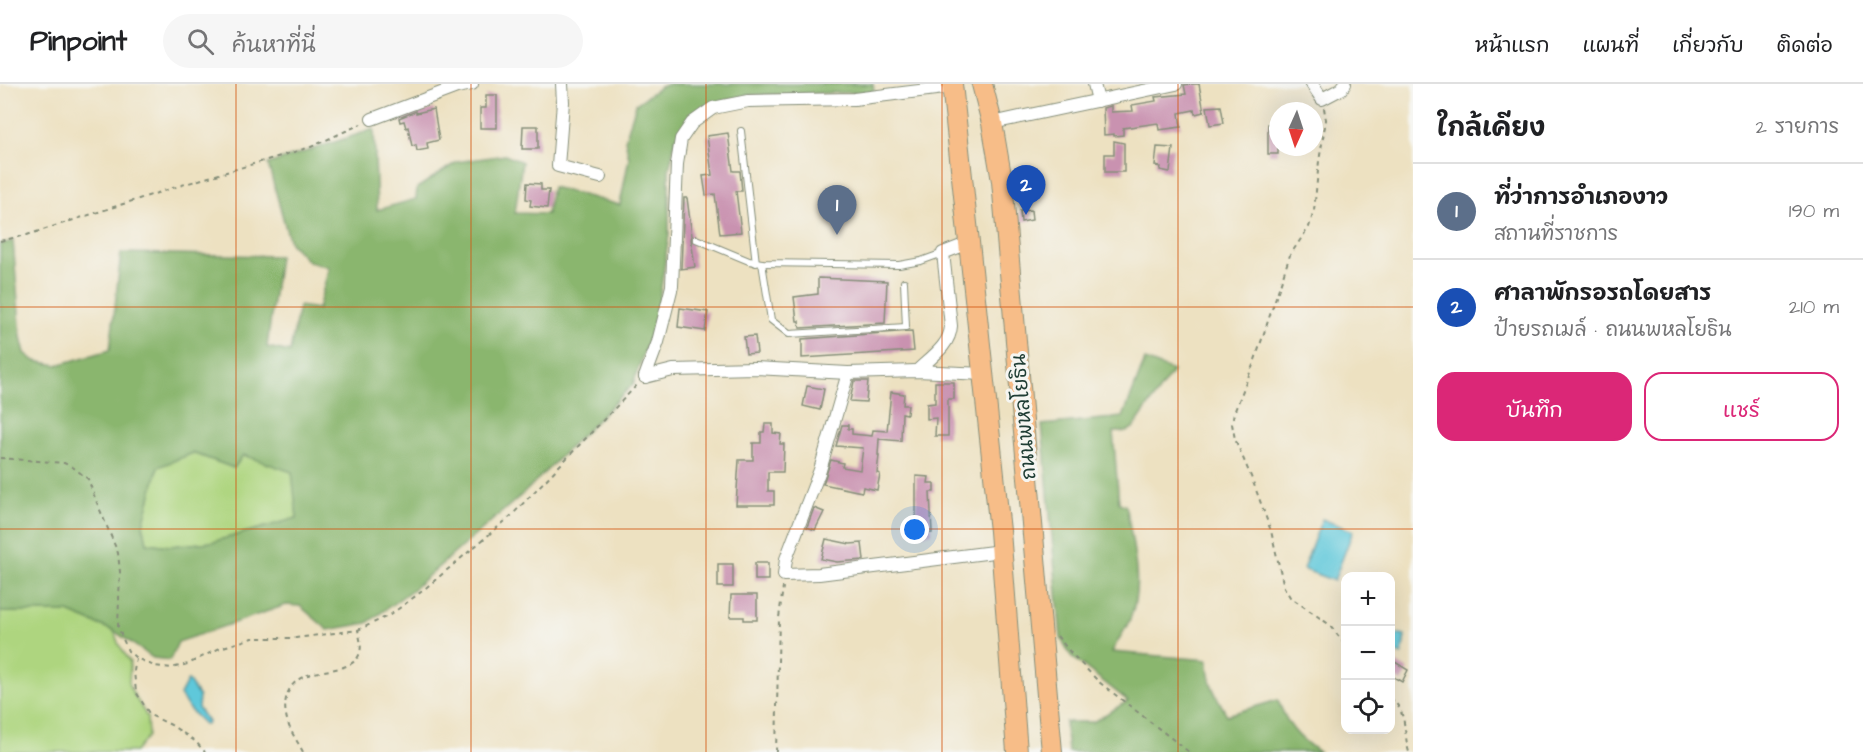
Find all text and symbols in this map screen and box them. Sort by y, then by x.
search box [163,14,583,68]
text: Pinpoint [30,22,127,61]
icon: search [184,25,217,58]
text: ค้นหาที่นี่ [232,30,316,61]
text: หน้าแรก [1475,31,1550,60]
text: แผนที่ [1583,31,1639,60]
text: เกี่ยวกับ [1672,31,1744,60]
text: ติดต่อ [1777,31,1833,60]
north arrow [1269,102,1323,156]
text: ใกล้เคียง [1437,110,1545,146]
text: 2 รายการ [1755,113,1839,141]
pin: 2 [1006,166,1046,215]
text: ที่ว่าการอำเภองาว [1494,182,1668,213]
pin: 1 [818,186,856,235]
text: 1 [1455,197,1458,225]
text: 190 m [1789,197,1839,225]
text: สถานที่ราชการ [1494,220,1618,248]
text: ศาลาพักรอรถโดยสาร [1494,278,1711,309]
text: 2 [1451,293,1462,321]
text: 210 m [1789,293,1839,321]
text: ป้ายรถเมล์ · ถนนพหลโยธิน [1494,316,1732,344]
street label: ถนนพหลโยธิน [1005,353,1043,481]
button: บันทึก [1437,372,1632,441]
button: แชร์ [1644,372,1839,441]
your location [900,515,929,544]
map controls [1341,572,1395,734]
button: + [1341,572,1395,626]
button: − [1341,626,1395,680]
button: locate [1341,680,1395,734]

